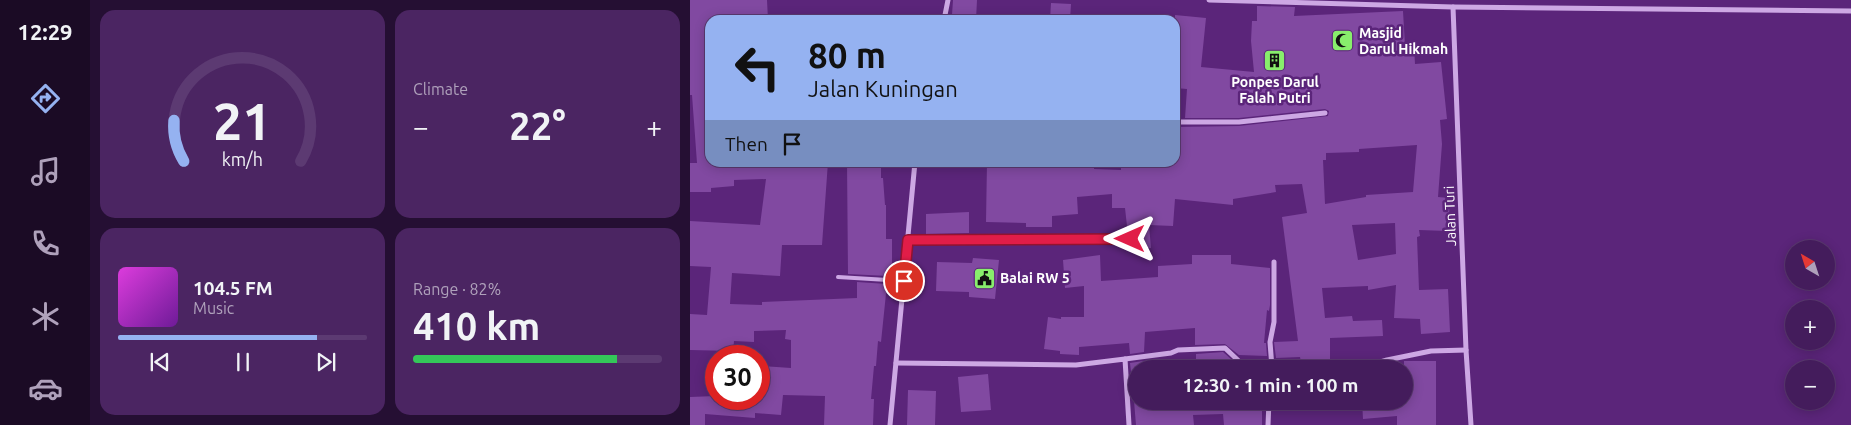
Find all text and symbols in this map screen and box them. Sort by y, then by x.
text: 12:29 [17,19,73,44]
place label: Masjid Darul Hikmah [1359,25,1448,57]
mosque icon: Masjid Darul Hikmah [1331,29,1355,53]
icon: left [725,35,790,100]
text: 80 m [808,35,886,75]
building icon: Ponpes Darul Falah Putri [1263,48,1287,72]
place label: Ponpes Darul Falah Putri [1231,74,1319,106]
text: Jalan Kuningan [808,76,958,101]
text: Climate [413,80,468,98]
icon: directions [28,81,63,116]
text: 21 [213,92,272,150]
text: 22° [509,105,566,147]
text: − [413,111,429,142]
text: + [646,111,662,142]
icon: arrive [778,130,806,158]
text: Then [725,133,768,155]
text: km/h [222,149,263,169]
icon: music [28,154,63,189]
street label: Jalan Turi [1441,186,1459,246]
position arrow [1103,212,1155,264]
icon: phone [28,226,63,261]
north arrow [1785,240,1835,290]
map controls [1785,240,1835,410]
pin [883,260,925,302]
public building icon: Balai RW 5 [972,266,996,290]
icon: arrive [890,267,918,295]
place label: Balai RW 5 [1000,270,1070,286]
text: 104.5 FM [193,277,273,299]
text: Range · 82% [413,280,501,298]
icon: climate [28,299,63,334]
text: Music [193,299,234,317]
button: + [1785,300,1835,350]
text: 410 km [413,305,540,347]
speed limit sign: 30 [705,345,770,410]
icon: previous [146,348,174,376]
icon: pause [229,348,257,376]
icon: next [312,348,340,376]
button: − [1785,360,1835,410]
icon: car [28,371,63,406]
text: 12:30 · 1 min · 100 m [1183,374,1358,396]

